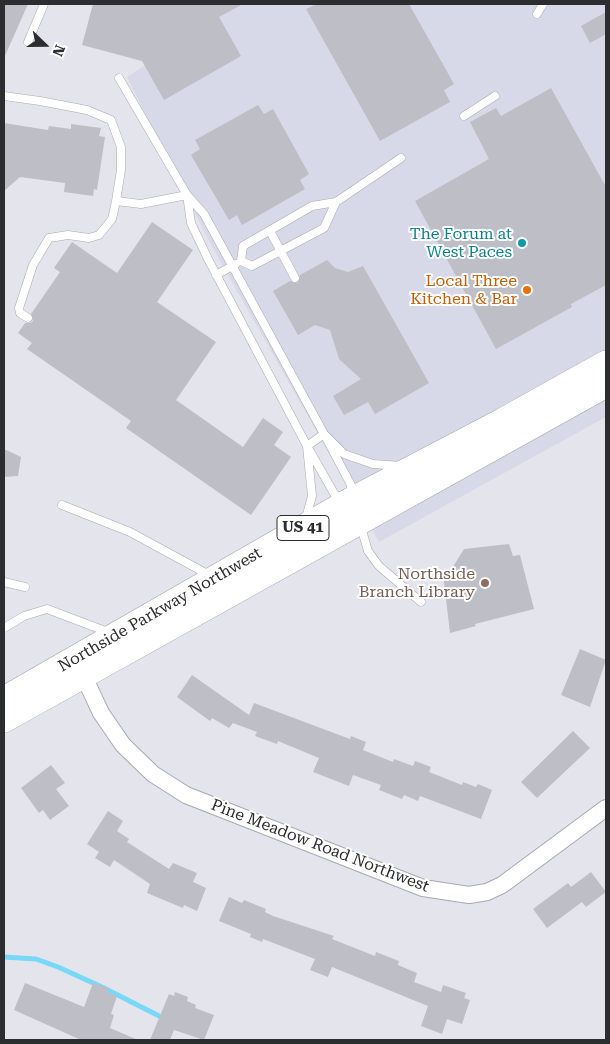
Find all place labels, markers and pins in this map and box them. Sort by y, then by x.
place label: The Forum at West Paces [410,224,512,262]
marker: The Forum at West Paces [516,237,528,249]
place label: Local Three Kitchen & Bar [410,271,517,309]
marker: Local Three Kitchen & Bar [521,284,533,296]
place label: Northside Branch Library [359,564,475,602]
marker: Northside Branch Library [479,577,491,589]

